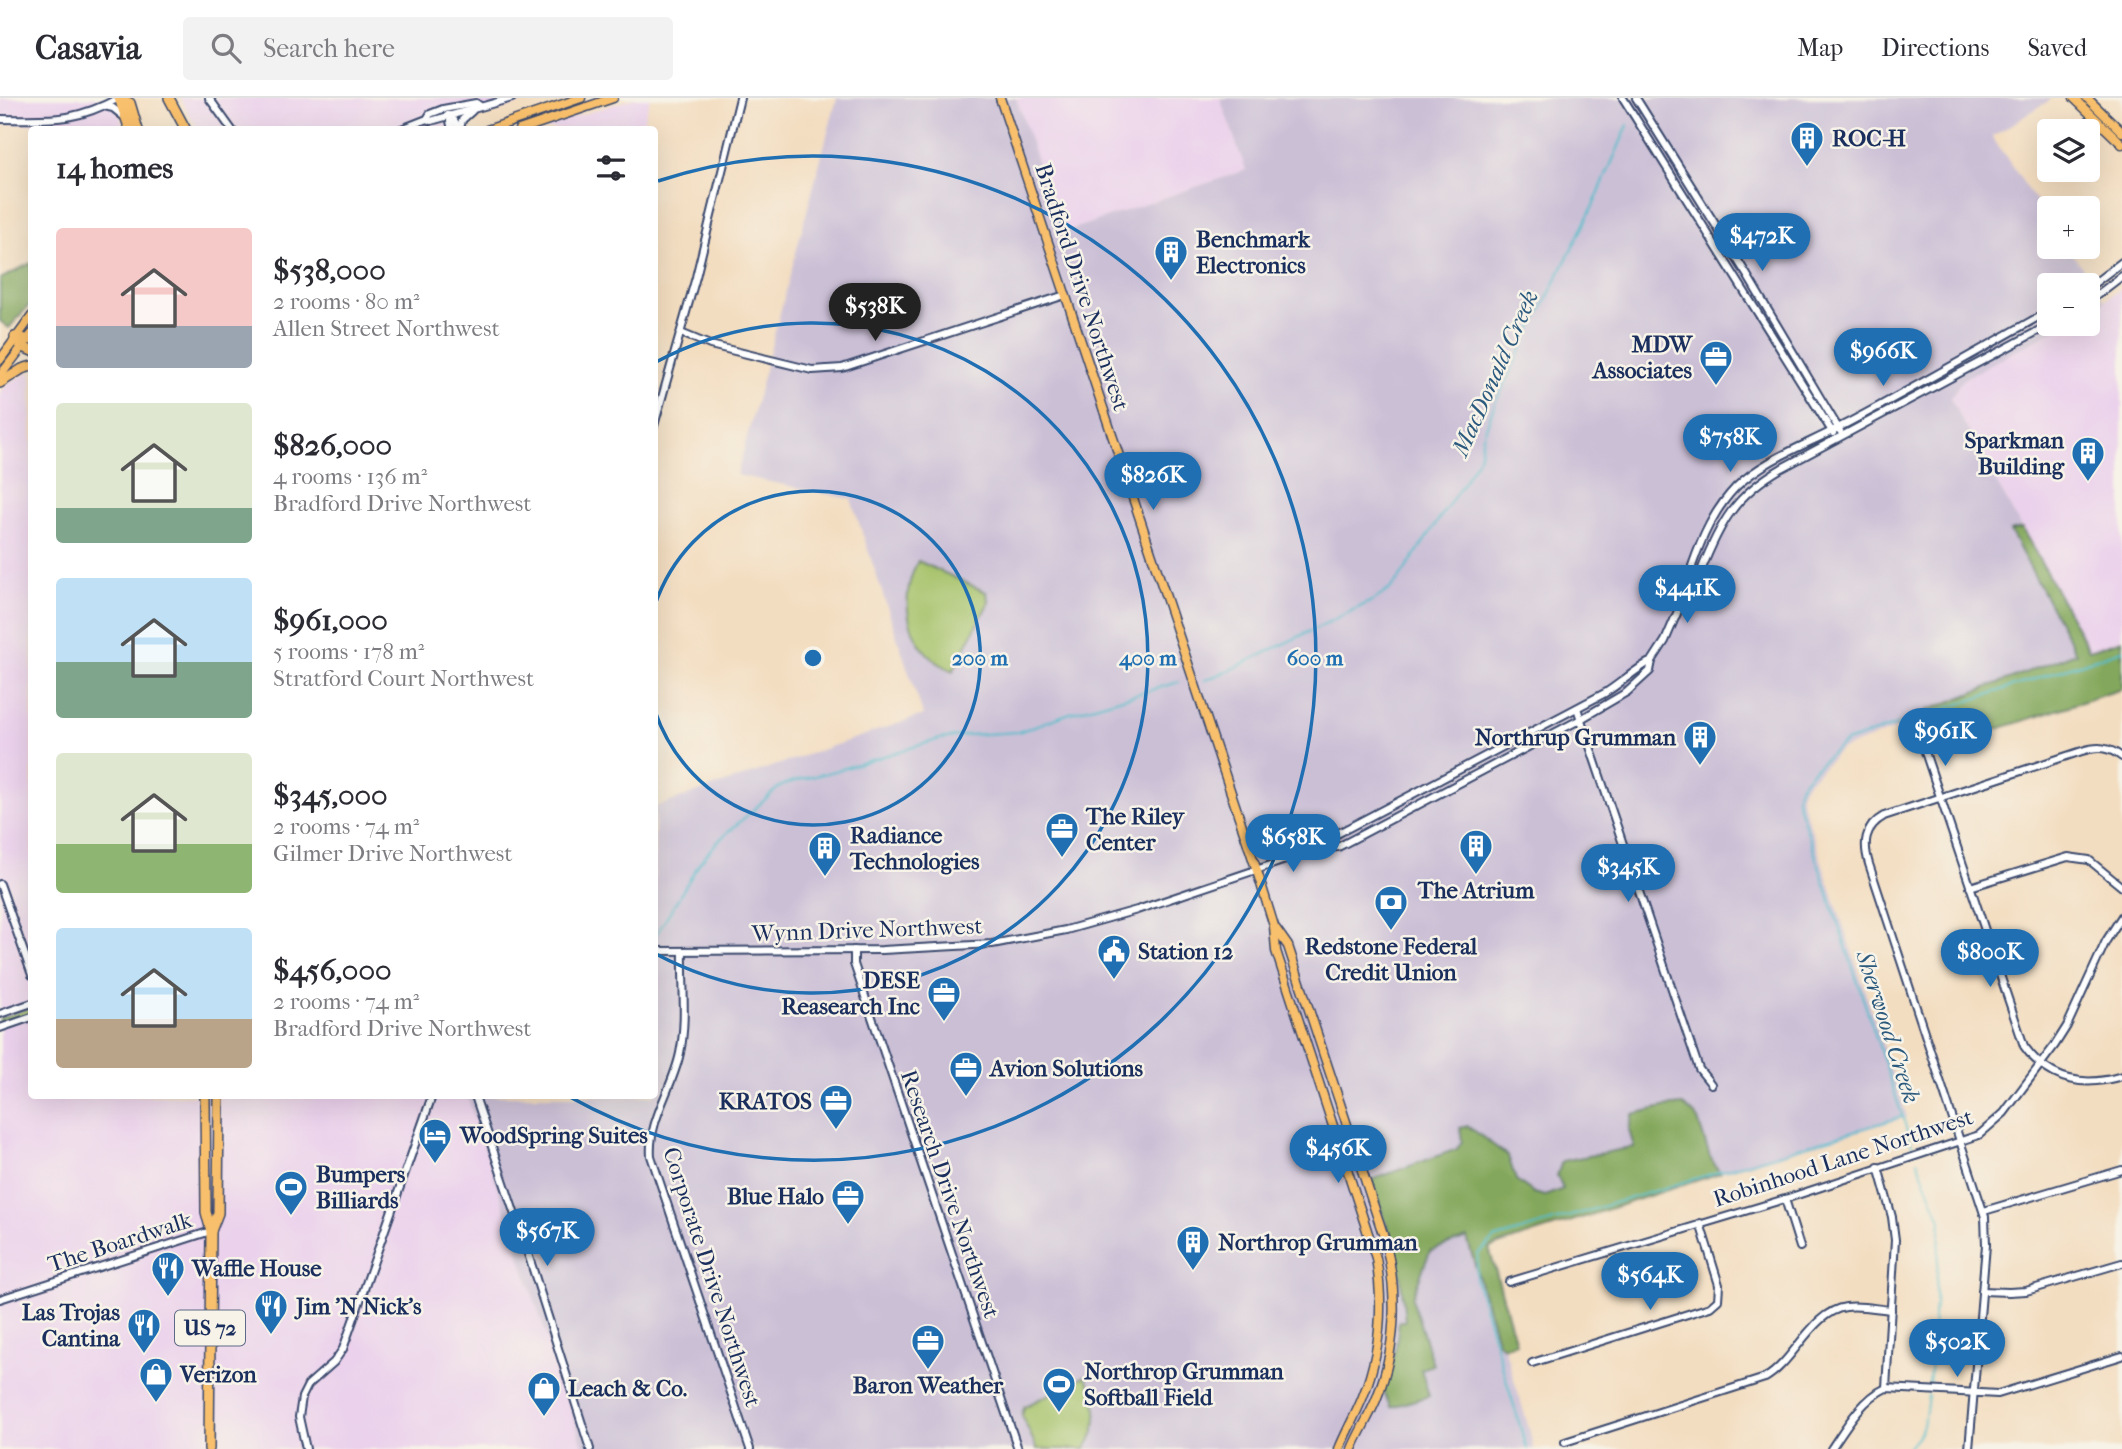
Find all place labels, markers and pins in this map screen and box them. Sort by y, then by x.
building icon: ROC-H [1788,119,1826,168]
place label: ROC-H [1832,125,1906,152]
pin: $472K [1713,214,1811,273]
place label: Benchmark Electronics [1196,226,1311,279]
building icon: Benchmark Electronics [1152,233,1190,282]
pin: $538K [826,284,924,343]
pin: $966K [1834,328,1932,388]
place label: MDW Associates [1591,331,1693,384]
office icon: MDW Associates [1697,338,1735,387]
pin: $758K [1681,414,1779,474]
place label: Sparkman Building [1964,427,2065,480]
building icon: Sparkman Building [2069,434,2107,483]
pin: $826K [1104,452,1202,512]
pin: $441K [1638,566,1736,625]
centre of rings [801,646,825,670]
pin: $961K [1896,708,1994,768]
building icon: Northrup Grumman [1681,718,1719,767]
place label: Northrup Grumman [1475,724,1677,751]
place label: The Riley Center [1085,803,1186,856]
office icon: The Riley Center [1043,810,1081,859]
pin: $658K [1244,814,1342,874]
place label: Radiance Technologies [849,822,980,875]
building icon: The Atrium [1457,827,1495,876]
building icon: Radiance Technologies [806,829,844,878]
pin: $345K [1579,844,1677,904]
place label: The Atrium [1417,877,1535,904]
bank icon: Redstone Federal Credit Union [1372,883,1410,932]
pin: $800K [1941,930,2039,989]
public building icon: Station 12 [1095,932,1133,981]
place label: Redstone Federal Credit Union [1305,933,1478,986]
place label: Station 12 [1138,938,1234,965]
place label: DESE Reasearch Inc [781,967,920,1020]
office icon: DESE Reasearch Inc [925,974,963,1023]
office icon: Avion Solutions [947,1049,985,1098]
place label: Avion Solutions [988,1055,1144,1082]
office icon: KRATOS [817,1082,855,1131]
place label: KRATOS [719,1088,812,1115]
hotel icon: WoodSpring Suites [416,1116,454,1165]
place label: WoodSpring Suites [459,1122,648,1149]
pin: $456K [1289,1126,1387,1185]
place label: Bumpers Billiards [316,1161,406,1214]
sports icon: Bumpers Billiards [272,1168,310,1217]
office icon: Blue Halo [829,1177,867,1226]
place label: Blue Halo [727,1183,824,1210]
pin: $567K [498,1208,596,1268]
building icon: Northrop Grumman [1174,1223,1212,1272]
place label: Northrop Grumman [1218,1229,1418,1256]
restaurant icon: Waffle House [149,1249,187,1298]
pin: $564K [1601,1252,1699,1312]
place label: Waffle House [191,1255,322,1282]
restaurant icon: Jim 'N Nick's [252,1287,290,1336]
place label: Jim 'N Nick's [294,1293,422,1320]
place label: Las Trojas Cantina [22,1299,121,1352]
restaurant icon: Las Trojas Cantina [125,1306,163,1355]
pin: $502K [1908,1320,2006,1379]
office icon: Baron Weather [909,1322,947,1371]
shop icon: Verizon [137,1355,175,1404]
place label: Northrop Grumman Softball Field [1084,1358,1284,1411]
place label: Verizon [179,1361,257,1388]
sports icon: Northrop Grumman Softball Field [1040,1365,1078,1414]
shop icon: Leach & Co. [525,1369,563,1418]
place label: Baron Weather [853,1372,1004,1399]
place label: Leach & Co. [568,1375,687,1402]

